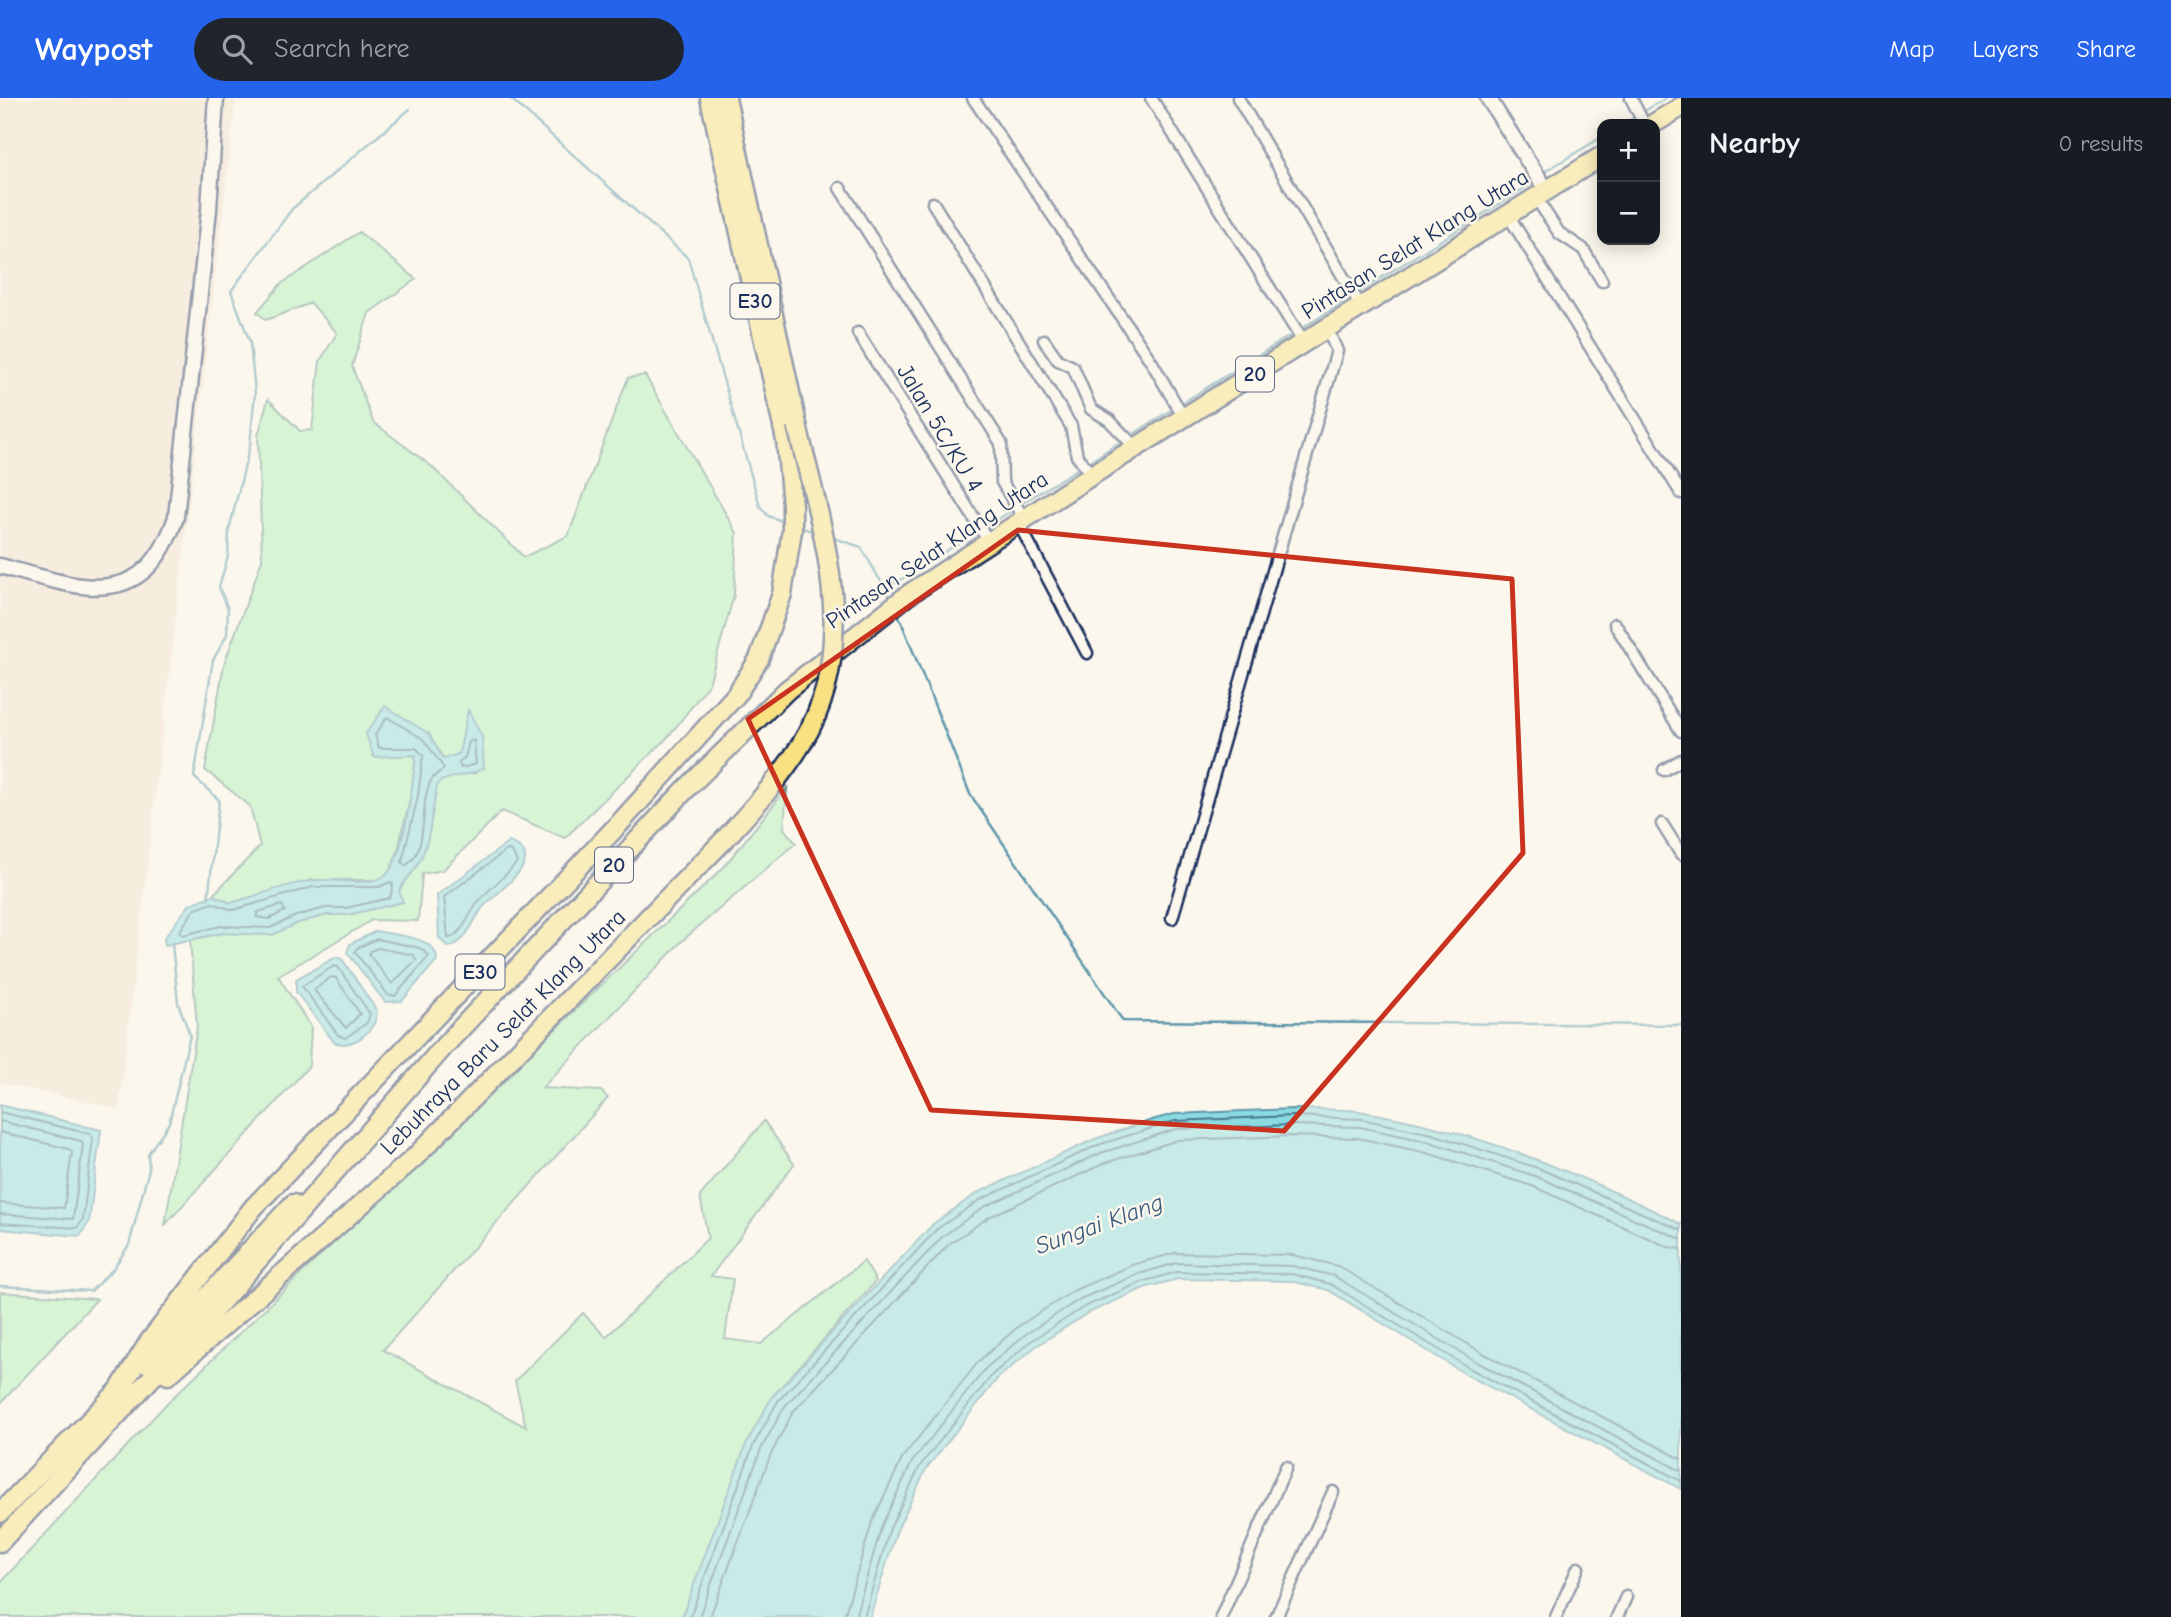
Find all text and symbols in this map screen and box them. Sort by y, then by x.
search box [194,18,684,81]
text: Waypost [35,30,152,68]
icon: search [218,30,256,68]
text: Search here [274,34,410,64]
text: Map [1889,35,1935,63]
text: Layers [1973,35,2038,63]
text: Share [2076,35,2136,63]
map controls [1597,119,1660,245]
button: + [1597,119,1660,182]
text: Nearby [1709,126,1800,161]
text: 0 results [2059,130,2143,157]
street label: Pintasan Selat Klang Utara [1297,163,1533,325]
button: − [1597,182,1660,245]
road number: E30 [730,284,780,318]
road number: 20 [1236,356,1274,392]
street label: Jalan 5C/KU 4 [891,359,989,497]
street label: Pintasan Selat Klang Utara [821,465,1053,635]
road number: 20 [595,848,633,882]
street label: Lebuhraya Baru Selat Klang Utara [375,904,631,1160]
road number: E30 [456,954,504,990]
water label: Sungai Klang [1031,1188,1167,1260]

